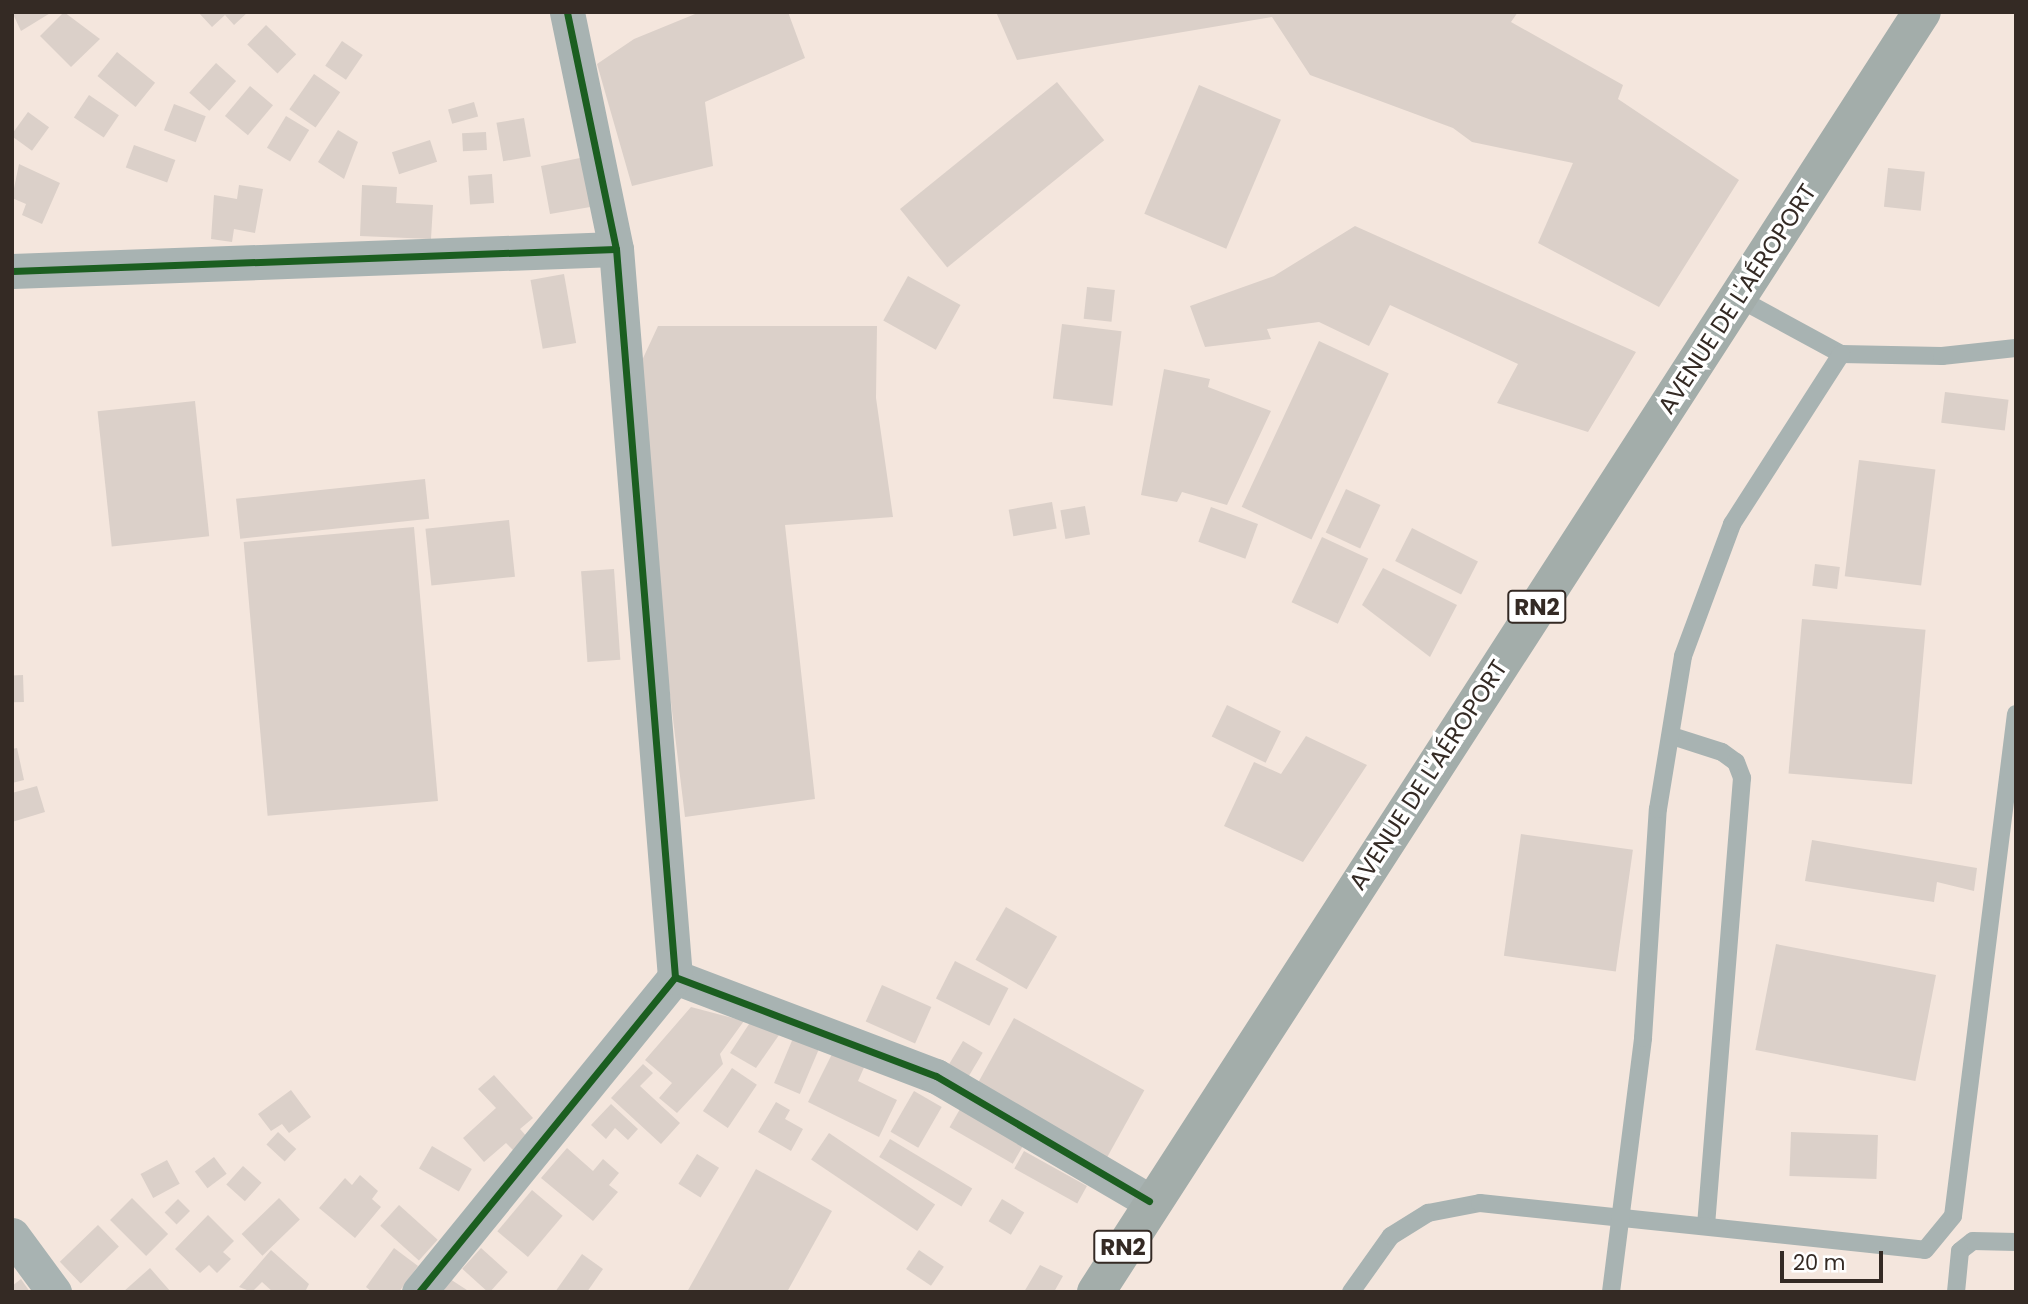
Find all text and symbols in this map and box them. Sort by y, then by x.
street label: AVENUE DE L'AÉROPORT [1652,179,1822,419]
road number: RN2 [1507,587,1567,626]
street label: AVENUE DE L'AÉROPORT [1343,655,1513,895]
road number: RN2 [1093,1228,1153,1266]
scale bar [1783,1238,1886,1282]
text: 20 m [1793,1248,1846,1277]

